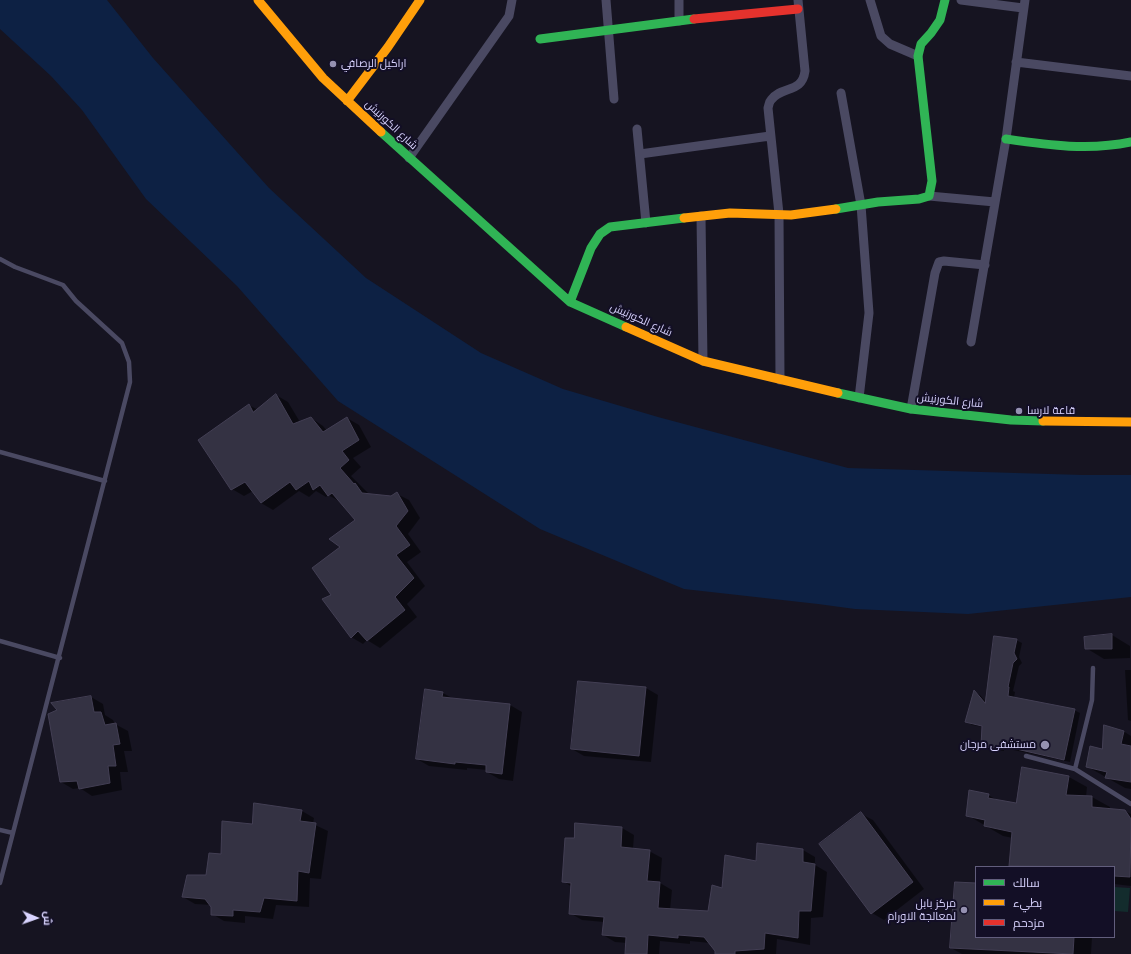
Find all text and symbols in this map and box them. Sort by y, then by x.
place label: اراكيل الرصافي [341,57,406,71]
marker: اراكيل الرصافي [328,59,338,69]
street label: شارع الكورنيش [362,97,420,153]
street label: شارع الكورنيش [608,300,674,340]
street label: شارع الكورنيش [916,391,984,411]
place label: قاعة لارسا [1027,404,1075,418]
marker: قاعة لارسا [1014,406,1024,416]
place label: مستشفى مرجان [960,738,1036,752]
marker: مستشفى مرجان [1039,739,1051,751]
legend [975,866,1115,938]
text: سالك [1013,876,1040,890]
text: بطيء [1013,896,1042,910]
place label: مركز بابل لمعالجة الاورام [887,897,956,923]
north arrow [16,898,56,938]
marker: مركز بابل لمعالجة الاورام [959,905,969,915]
text: ش [42,911,54,926]
text: مزدحم [1013,916,1045,930]

